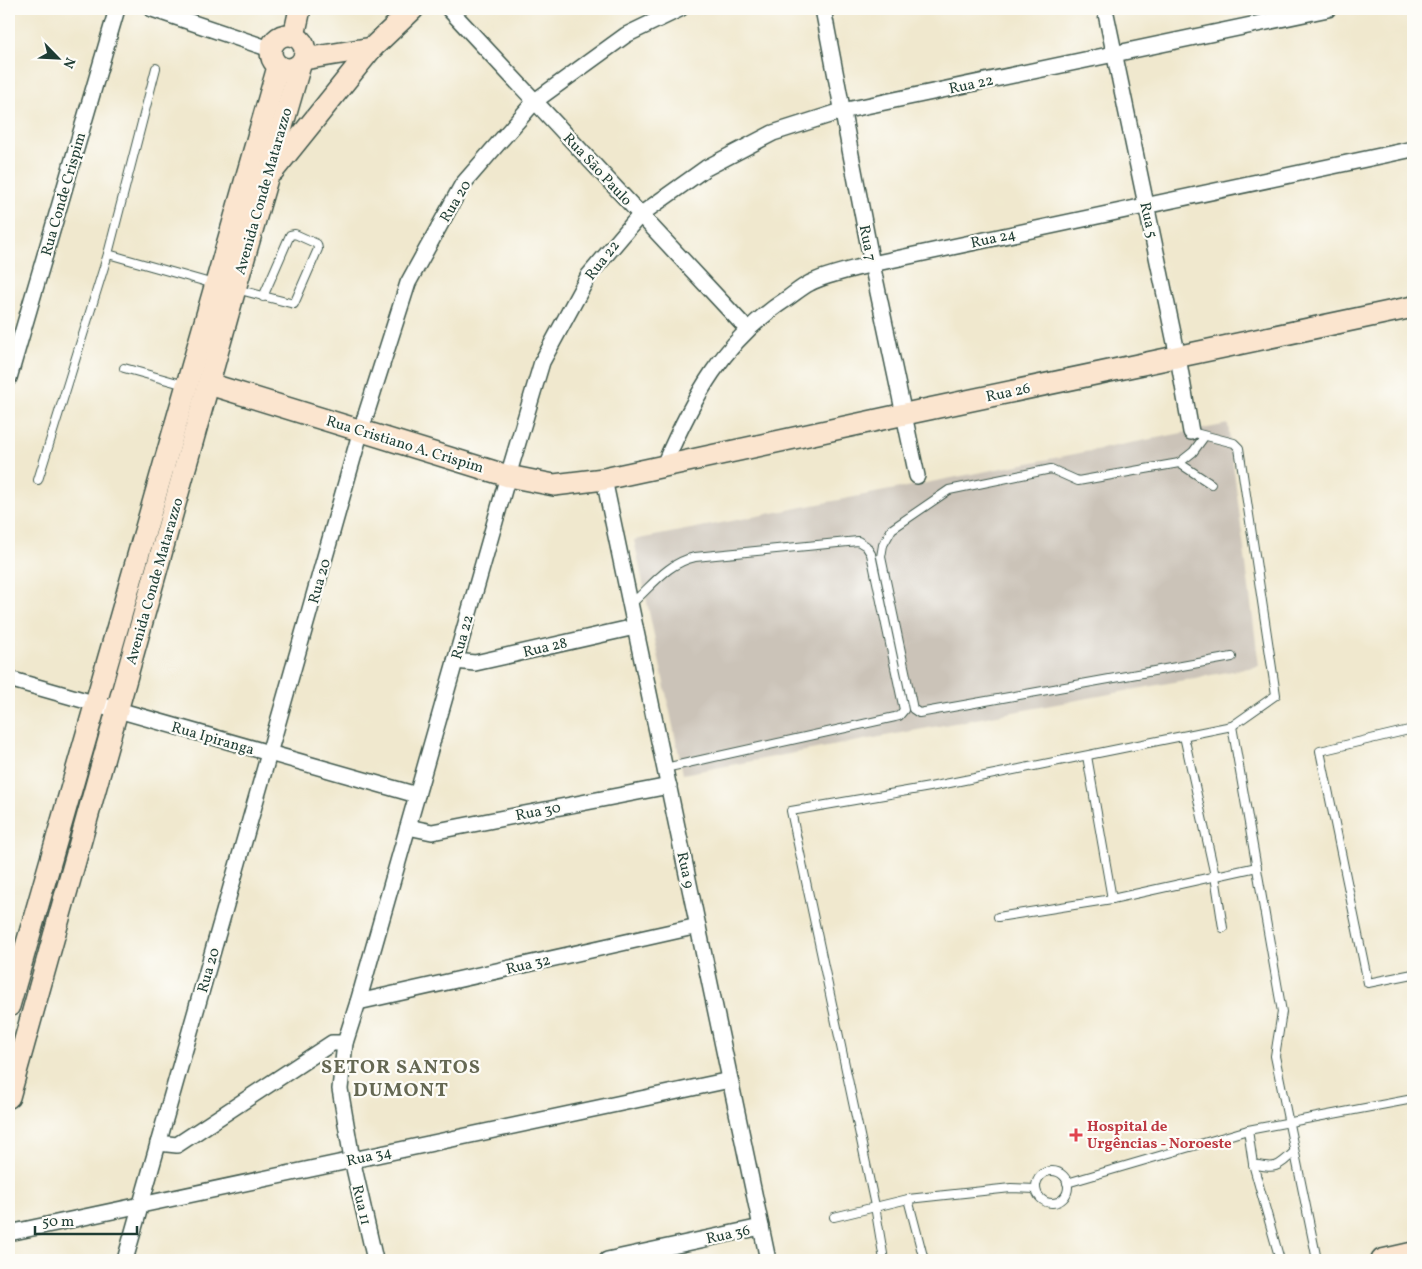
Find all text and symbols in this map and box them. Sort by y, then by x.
north arrow [32,32,82,82]
text: N [58,54,79,71]
street label: Rua 22 [947,70,996,100]
street label: Avenida Conde Matarazzo [231,105,298,277]
street label: Rua São Paulo [558,129,636,211]
street label: Rua Conde Crispim [37,130,92,259]
street label: Rua 20 [435,177,477,227]
street label: Rua 5 [1133,200,1162,240]
street label: Rua 7 [853,223,880,263]
street label: Rua 24 [969,224,1018,254]
street label: Rua 22 [581,237,625,285]
street label: Rua 26 [984,379,1032,408]
street label: Rua Cristiano A. Crispim [323,411,486,479]
street label: Avenida Conde Matarazzo [122,495,189,667]
street label: Rua 20 [304,556,337,606]
street label: Rua 22 [447,613,480,662]
street label: Rua 28 [521,633,570,664]
street label: Rua Ipiranga [169,718,257,761]
street label: Rua 30 [514,798,563,827]
street label: Rua 9 [670,850,699,891]
street label: Rua 20 [193,945,226,995]
street label: Rua 32 [504,950,553,981]
district label: SETOR SANTOS DUMONT [321,1054,481,1105]
place label: Hospital de Urgências - Noroeste [1087,1117,1232,1155]
marker: Hospital de Urgências - Noroeste [1069,1128,1083,1142]
street label: Rua 34 [345,1142,394,1173]
street label: Rua 11 [346,1183,375,1228]
scale bar [35,1204,138,1236]
text: 50 m [42,1212,74,1233]
street label: Rua 36 [704,1221,752,1250]

